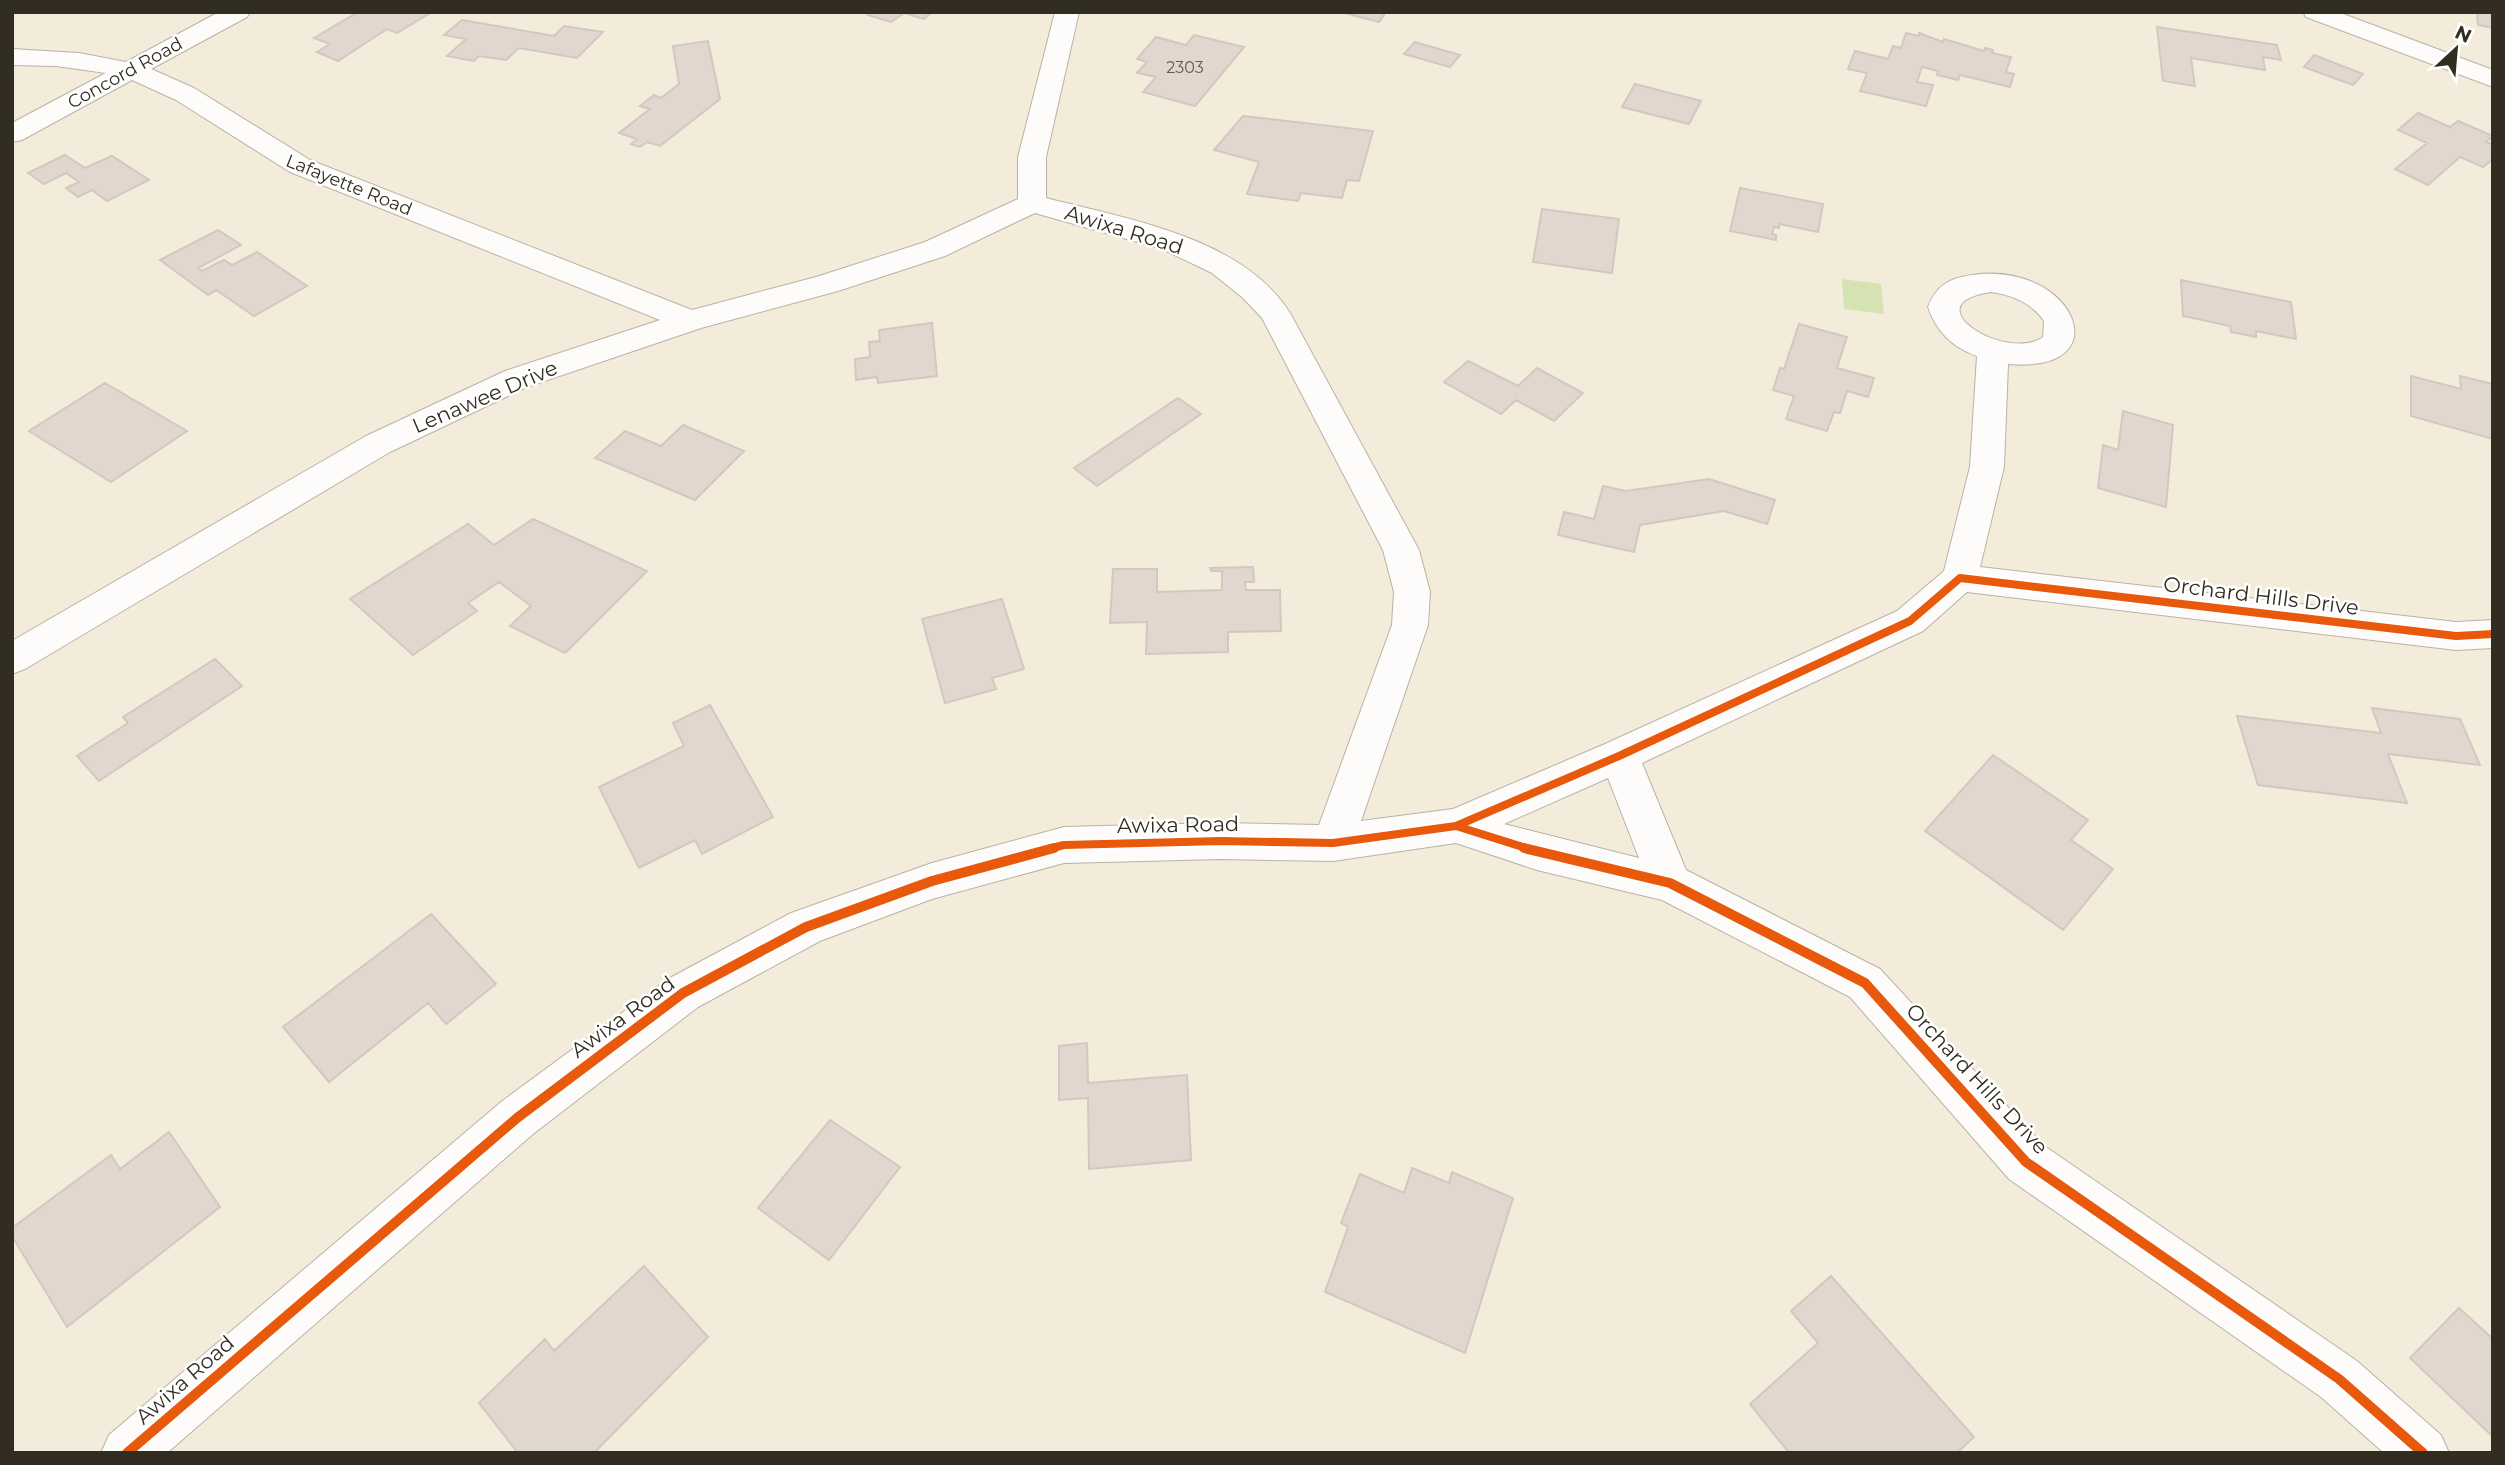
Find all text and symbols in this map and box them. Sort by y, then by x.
north arrow [2421,14,2491,84]
text: N [2451,20,2475,48]
street label: Concord Road [64,32,186,114]
house number: 2303 [1166,58,1204,77]
street label: Lafayette Road [283,150,415,220]
street label: Awixa Road [1062,200,1186,259]
street label: Lenawee Drive [408,355,561,438]
street label: Orchard Hills Drive [2162,571,2360,620]
street label: Awixa Road [1117,811,1239,838]
street label: Awixa Road [566,971,680,1063]
street label: Orchard Hills Drive [1901,998,2054,1159]
street label: Awixa Road [130,1330,239,1429]

